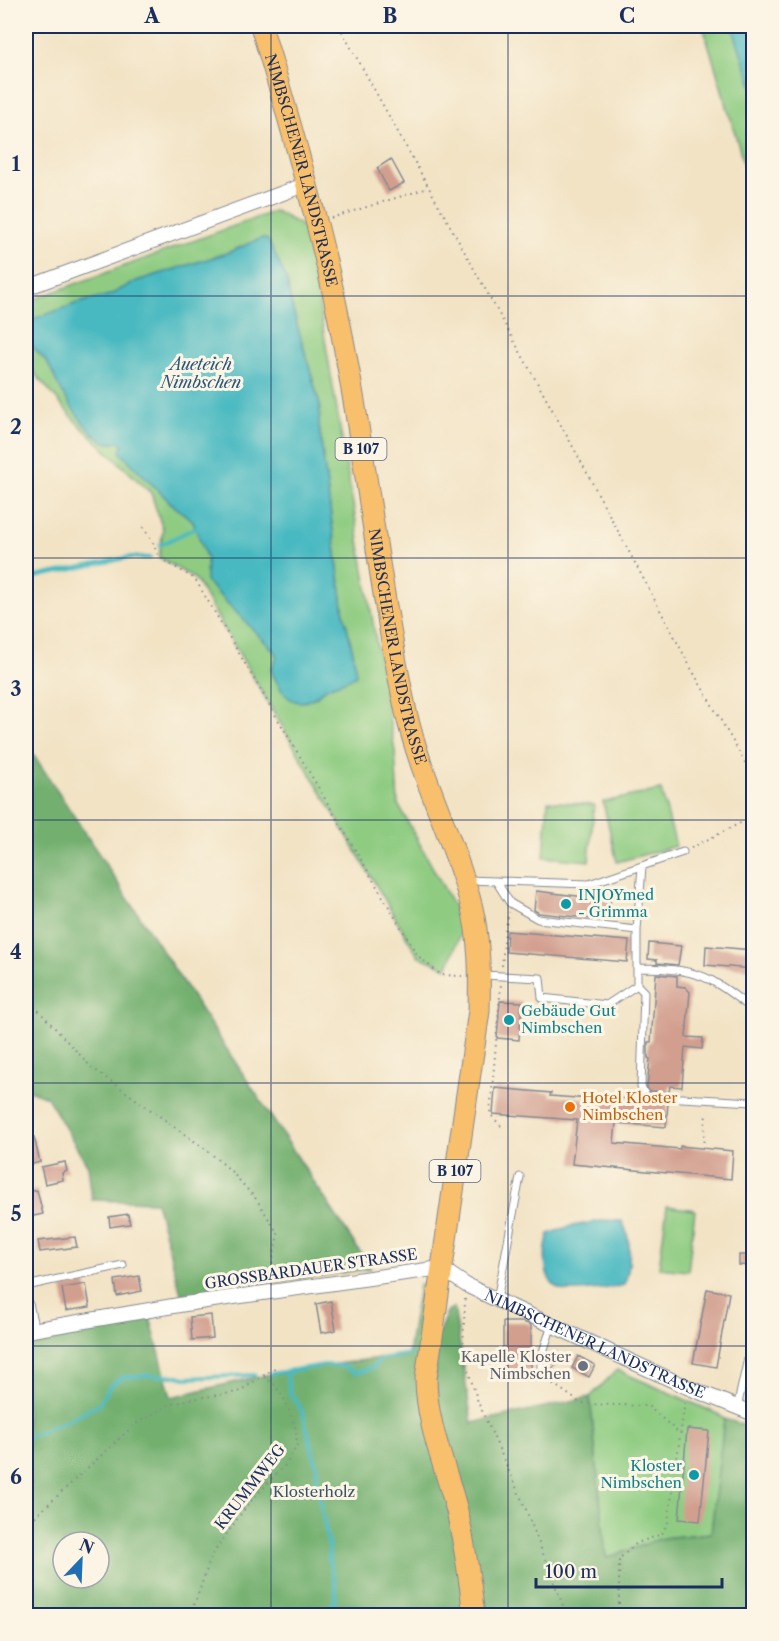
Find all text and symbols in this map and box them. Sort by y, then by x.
text: A [143,4,160,28]
text: B [383,4,398,28]
text: C [619,4,635,28]
street label: NIMBSCHENER LANDSTRASSE [261,51,342,289]
text: 1 [12,152,21,176]
water label: Aueteich Nimbschen [159,354,241,392]
text: 2 [10,415,22,439]
road number: B 107 [336,438,386,460]
street label: NIMBSCHENER LANDSTRASSE [365,527,431,767]
text: 3 [10,677,22,701]
place label: INJOYmed - Grimma [578,885,654,921]
marker: INJOYmed - Grimma [559,897,573,911]
text: 4 [10,940,22,964]
place label: Gebäude Gut Nimbschen [521,1001,617,1037]
marker: Gebäude Gut Nimbschen [502,1013,516,1027]
place label: Hotel Kloster Nimbschen [582,1088,678,1124]
marker: Hotel Kloster Nimbschen [563,1100,577,1114]
road number: B 107 [430,1160,480,1182]
text: 5 [10,1202,22,1226]
street label: GROSSBARDAUER STRASSE [203,1244,419,1293]
street label: NIMBSCHENER LANDSTRASSE [482,1285,708,1402]
place label: Kapelle Kloster Nimbschen [461,1347,572,1383]
marker: Kapelle Kloster Nimbschen [576,1359,590,1373]
street label: KRUMMWEG [210,1440,289,1533]
place label: Kloster Nimbschen [601,1456,683,1492]
text: 6 [10,1465,22,1489]
marker: Kloster Nimbschen [687,1468,701,1482]
park label: Klosterholz [273,1482,356,1501]
north arrow [51,1530,111,1590]
text: N [77,1534,97,1558]
scale bar [536,1551,722,1589]
text: 100 m [545,1561,597,1583]

